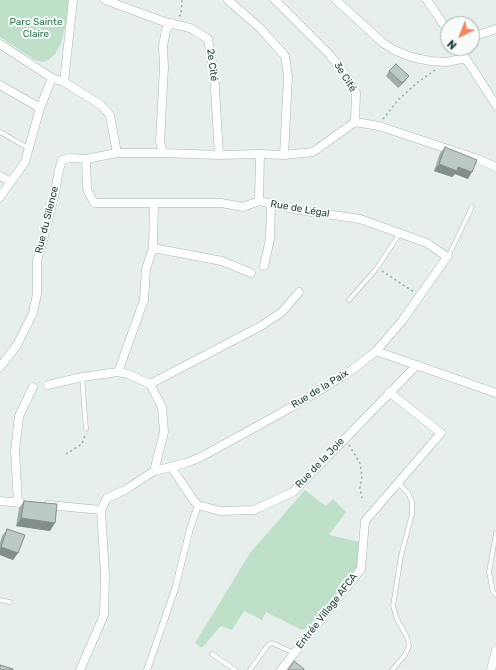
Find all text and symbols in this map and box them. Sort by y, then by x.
park label: Parc Sainte Claire [9,16,63,40]
north arrow [440,16,480,56]
text: N [445,37,459,52]
street label: 2e Cité [204,48,220,82]
street label: 3e Cité [331,60,359,94]
street label: Rue du Silence [33,185,61,255]
street label: Rue de Légal [270,198,330,220]
street label: Rue de la Paix [289,367,351,411]
street label: Rue de la Joie [293,435,347,491]
street label: Entrée Village AFCA [294,571,360,651]

